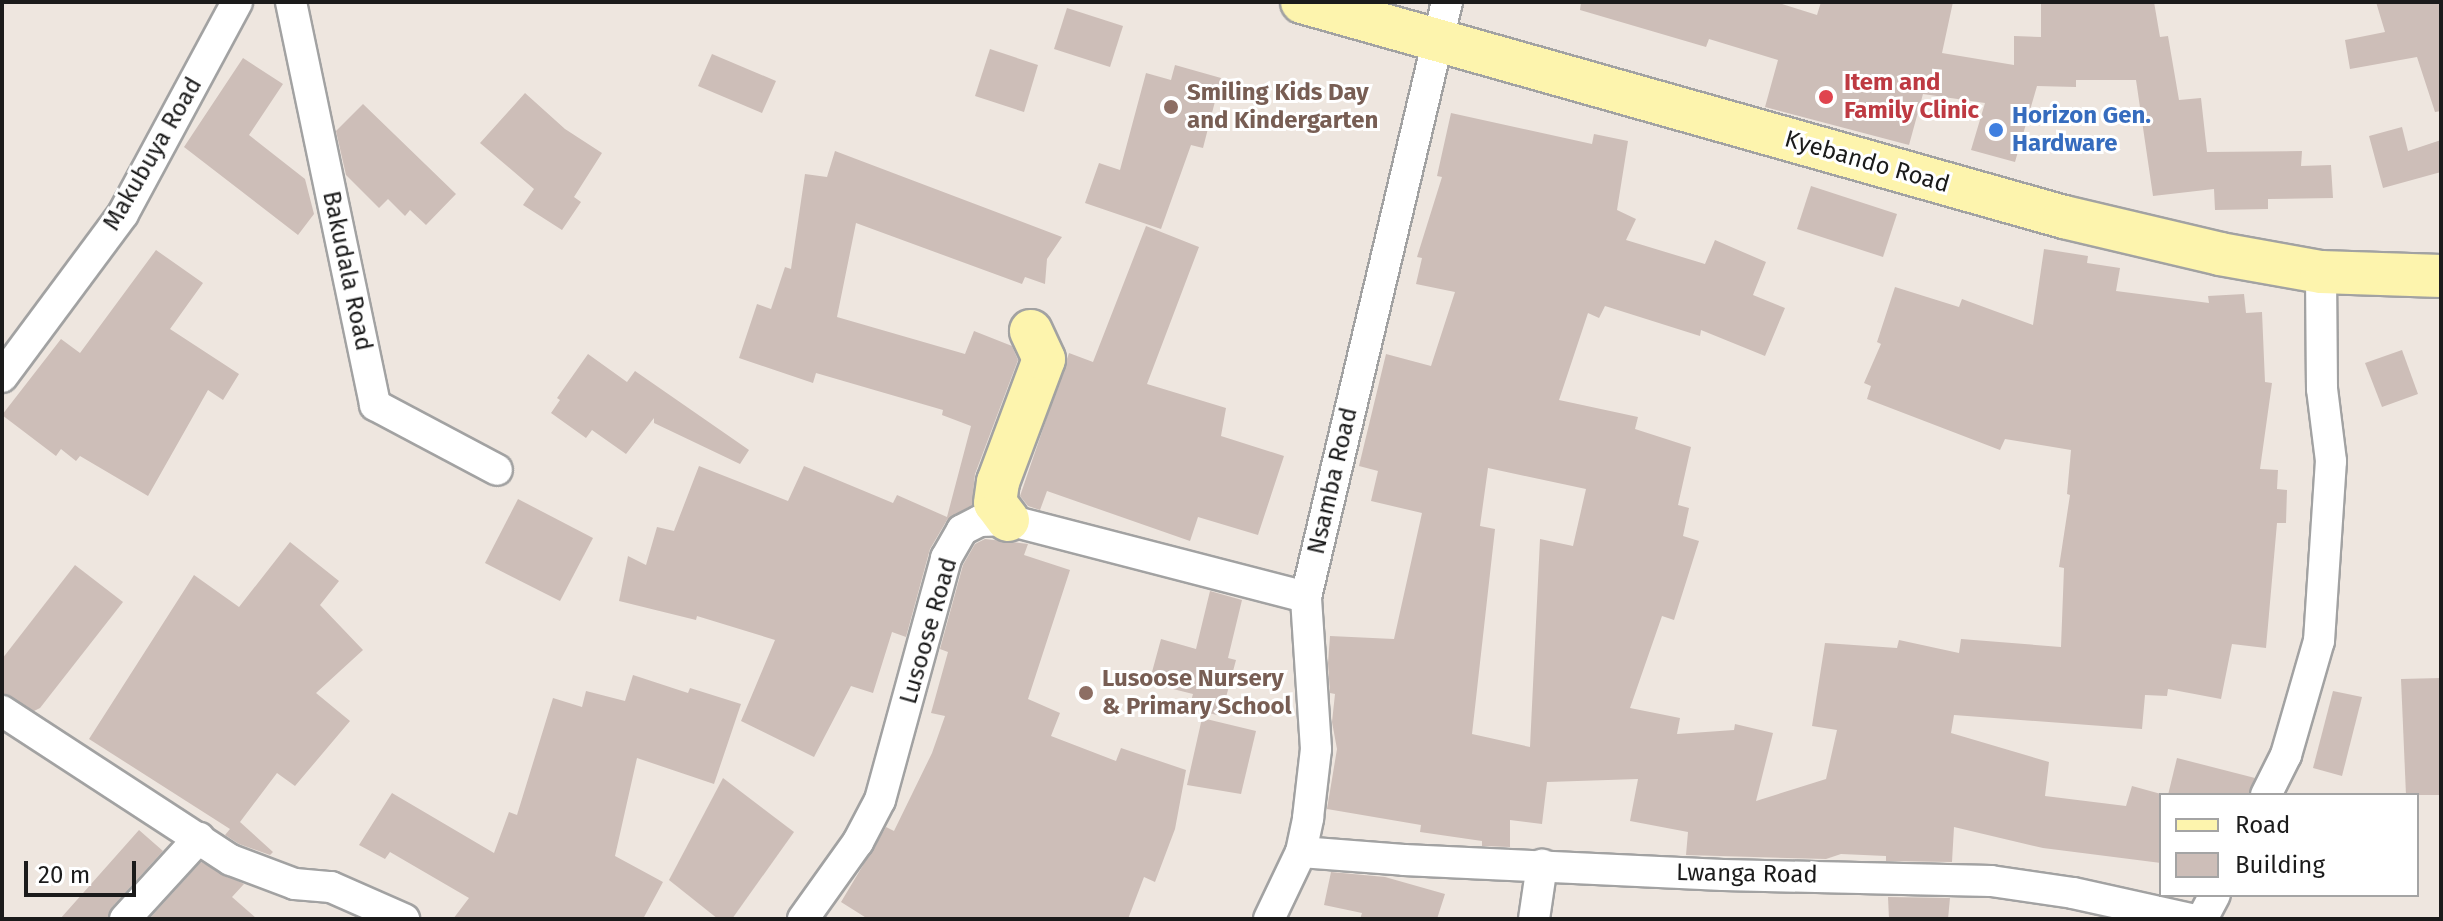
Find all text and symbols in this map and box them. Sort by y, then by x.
place label: Item and Family Clinic [1844,69,1979,125]
street label: Makubuya Road [97,72,209,236]
place label: Smiling Kids Day and Kindergarten [1187,79,1378,135]
marker: Item and Family Clinic [1815,86,1837,108]
marker: Smiling Kids Day and Kindergarten [1162,98,1180,116]
place label: Horizon Gen. Hardware [2012,102,2151,158]
marker: Horizon Gen. Hardware [1987,121,2005,139]
street label: Kyebando Road [1781,125,1953,199]
street label: Bakudala Road [316,188,378,354]
street label: Nsamba Road [1302,405,1364,557]
street label: Lusoose Road [894,555,964,707]
place label: Lusoose Nursery & Primary School [1102,665,1292,721]
marker: Lusoose Nursery & Primary School [1077,684,1095,702]
legend [2159,793,2419,897]
text: Road [2235,811,2290,839]
scale bar [28,845,140,895]
text: Building [2235,851,2325,879]
street label: Lwanga Road [1676,858,1818,890]
text: 20 m [38,861,90,889]

